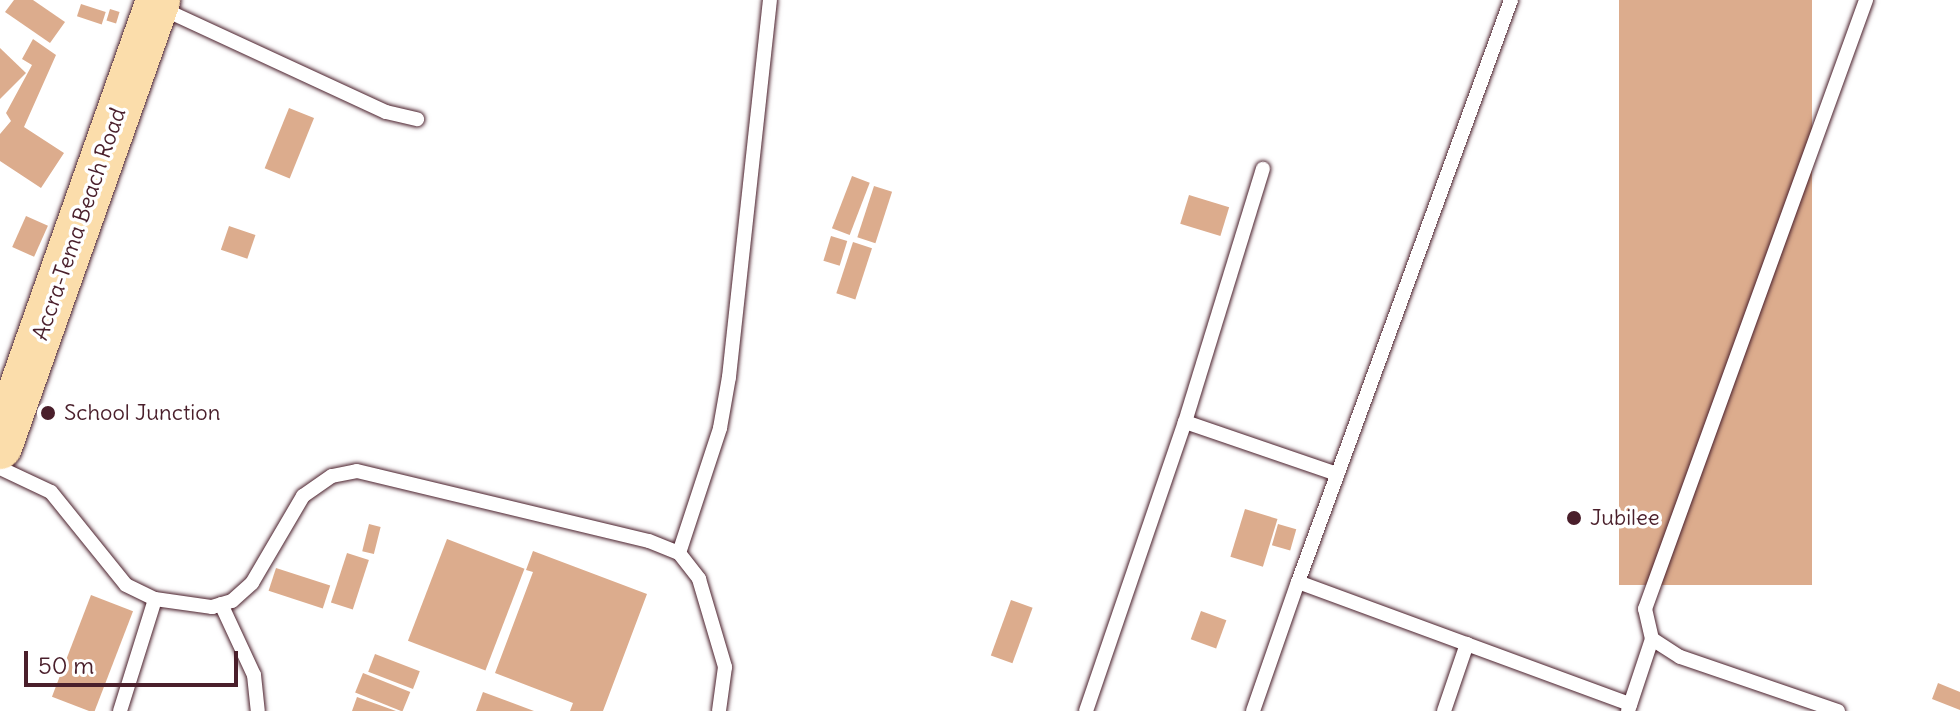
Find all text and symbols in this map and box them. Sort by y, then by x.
street label: Accra-Tema Beach Road [27,104,131,344]
place label: School Junction [64,400,220,426]
marker: School Junction [39,404,57,422]
place label: Jubilee [1590,505,1660,531]
marker: Jubilee [1565,509,1583,527]
scale bar [28,635,242,685]
text: 50 m [38,650,94,680]

